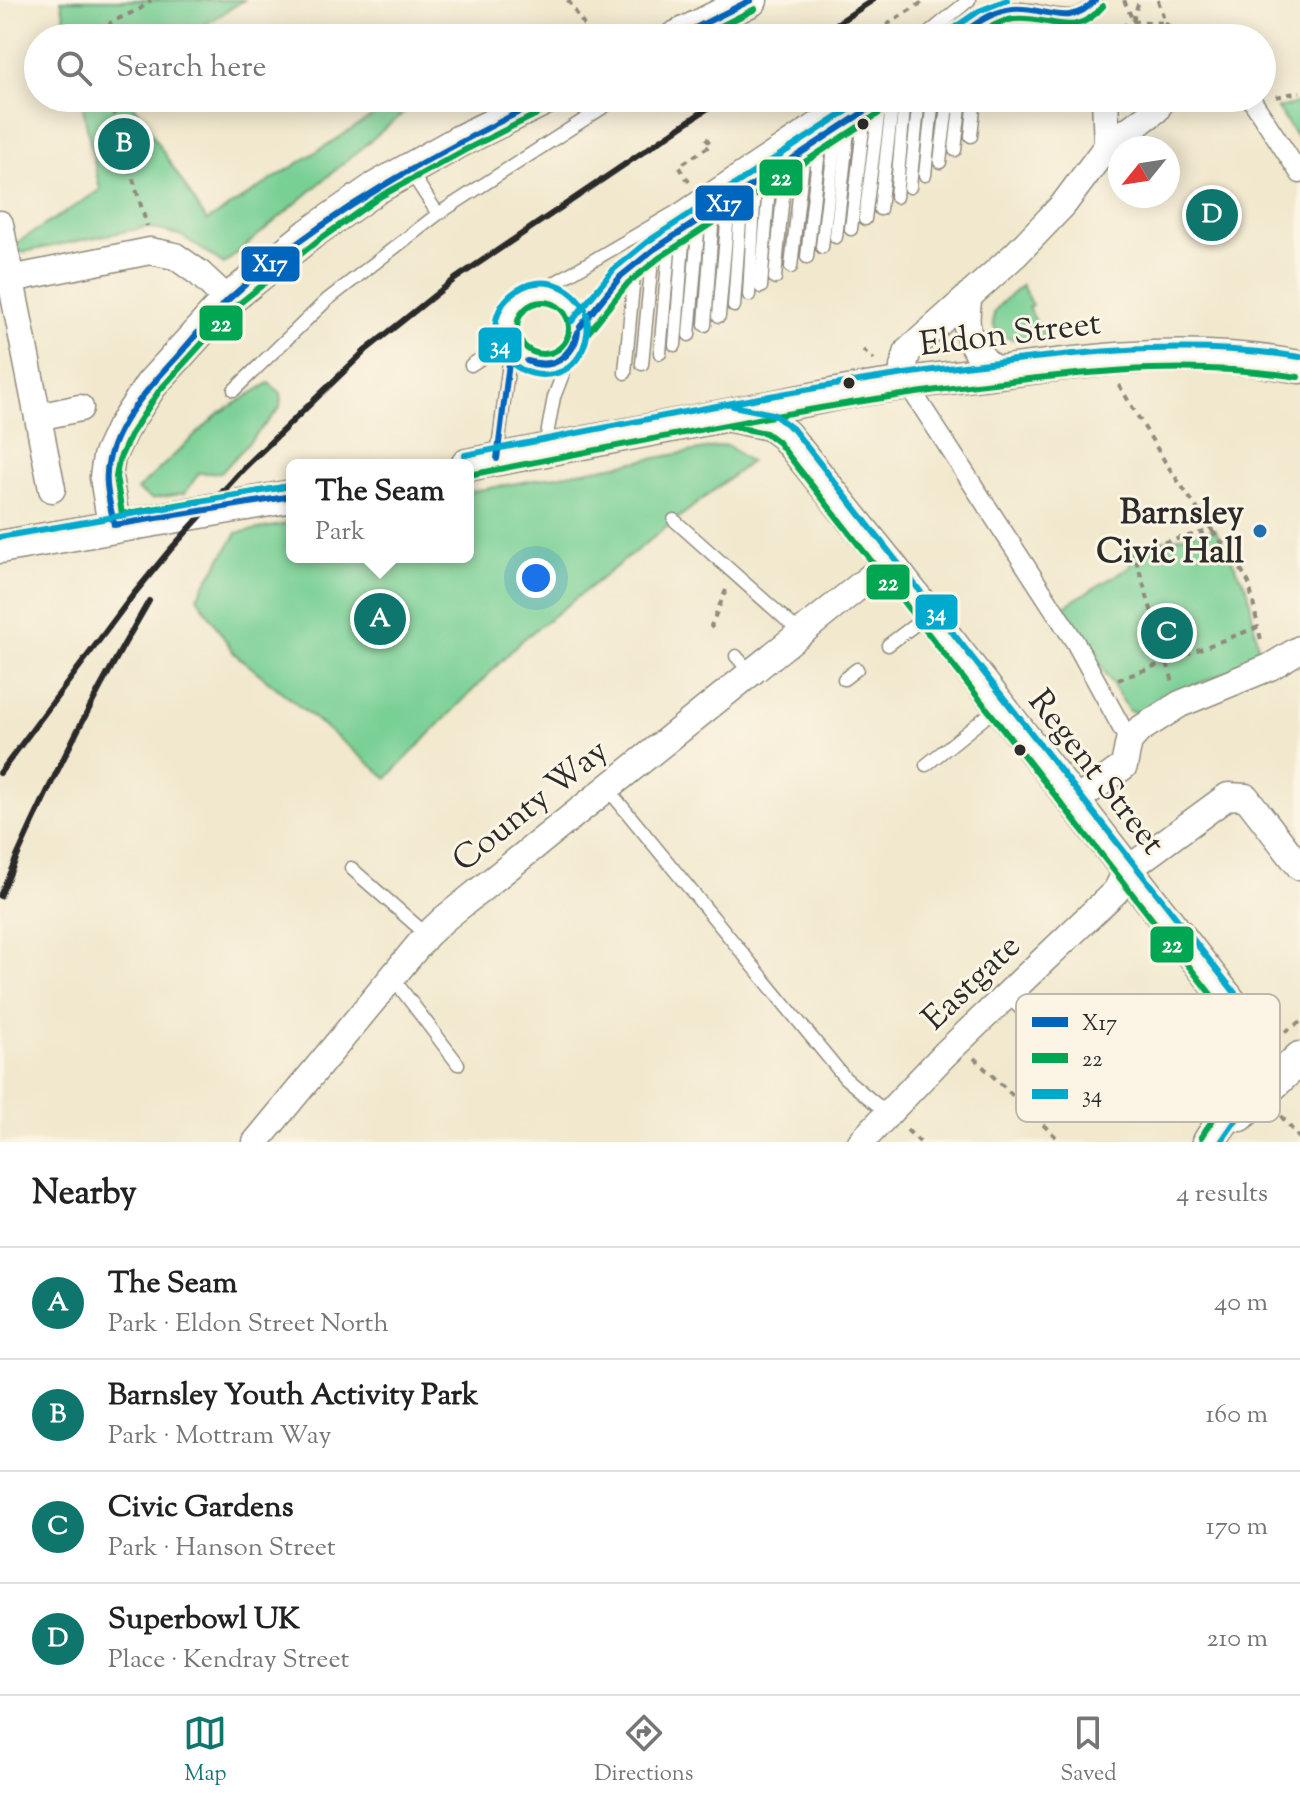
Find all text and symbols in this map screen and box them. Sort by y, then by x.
search box [24,24,1276,112]
icon: search [52,46,96,90]
text: Search here [116,47,266,90]
pin: B [98,114,150,174]
unlabelled marker [855,116,871,132]
north arrow [1108,136,1180,208]
line badge: 22 [758,158,804,197]
text: 22 [771,164,792,196]
line badge: X17 [694,184,755,222]
pin: D [1186,185,1238,245]
text: X17 [706,190,742,222]
line badge: X17 [240,245,301,283]
text: X17 [252,250,288,282]
street label: Eldon Street [917,300,1104,371]
line badge: 22 [198,304,244,342]
text: 22 [211,310,232,342]
line badge: 34 [477,326,523,364]
text: 34 [490,332,510,364]
unlabelled marker [841,375,857,391]
popup [286,459,474,563]
text: The Seam [315,471,445,514]
place label: Barnsley Civic Hall [1096,490,1245,578]
text: Park [315,514,365,551]
marker: Barnsley Civic Hall [1251,522,1269,540]
your location [516,558,556,598]
line badge: 22 [865,563,911,601]
text: 22 [878,569,899,601]
pin: A [354,589,406,649]
line badge: 34 [914,593,959,631]
text: 34 [926,599,946,631]
pin: C [1141,603,1193,663]
street label: Regent Street [1015,680,1176,867]
street label: County Way [443,728,620,885]
unlabelled marker [1012,742,1028,758]
street label: Eastgate [912,924,1033,1043]
line badge: 22 [1149,925,1195,964]
text: 22 [1162,931,1183,963]
legend [1016,994,1280,1122]
text: X17 [1082,1009,1117,1041]
text: 22 [1082,1045,1103,1077]
text: 34 [1082,1081,1102,1113]
text: Nearby [32,1170,137,1219]
text: 4 results [1176,1176,1268,1213]
text: The Seam [108,1263,237,1306]
text: A [47,1285,69,1322]
text: 40 m [1214,1285,1268,1322]
text: Park · Eldon Street North [108,1306,389,1343]
text: Barnsley Youth Activity Park [108,1375,478,1418]
text: B [50,1397,66,1434]
text: 160 m [1205,1397,1268,1434]
text: Park · Mottram Way [108,1418,331,1455]
text: Civic Gardens [108,1487,294,1530]
text: C [48,1509,68,1546]
text: 170 m [1206,1509,1268,1546]
text: Park · Hanson Street [108,1530,336,1567]
text: Superbowl UK [108,1599,300,1642]
text: D [48,1621,68,1658]
text: 210 m [1206,1621,1268,1658]
text: Place · Kendray Street [108,1642,349,1679]
tab: Map [183,1711,227,1791]
tab: Directions [594,1711,693,1791]
tab: Saved [1060,1711,1117,1791]

